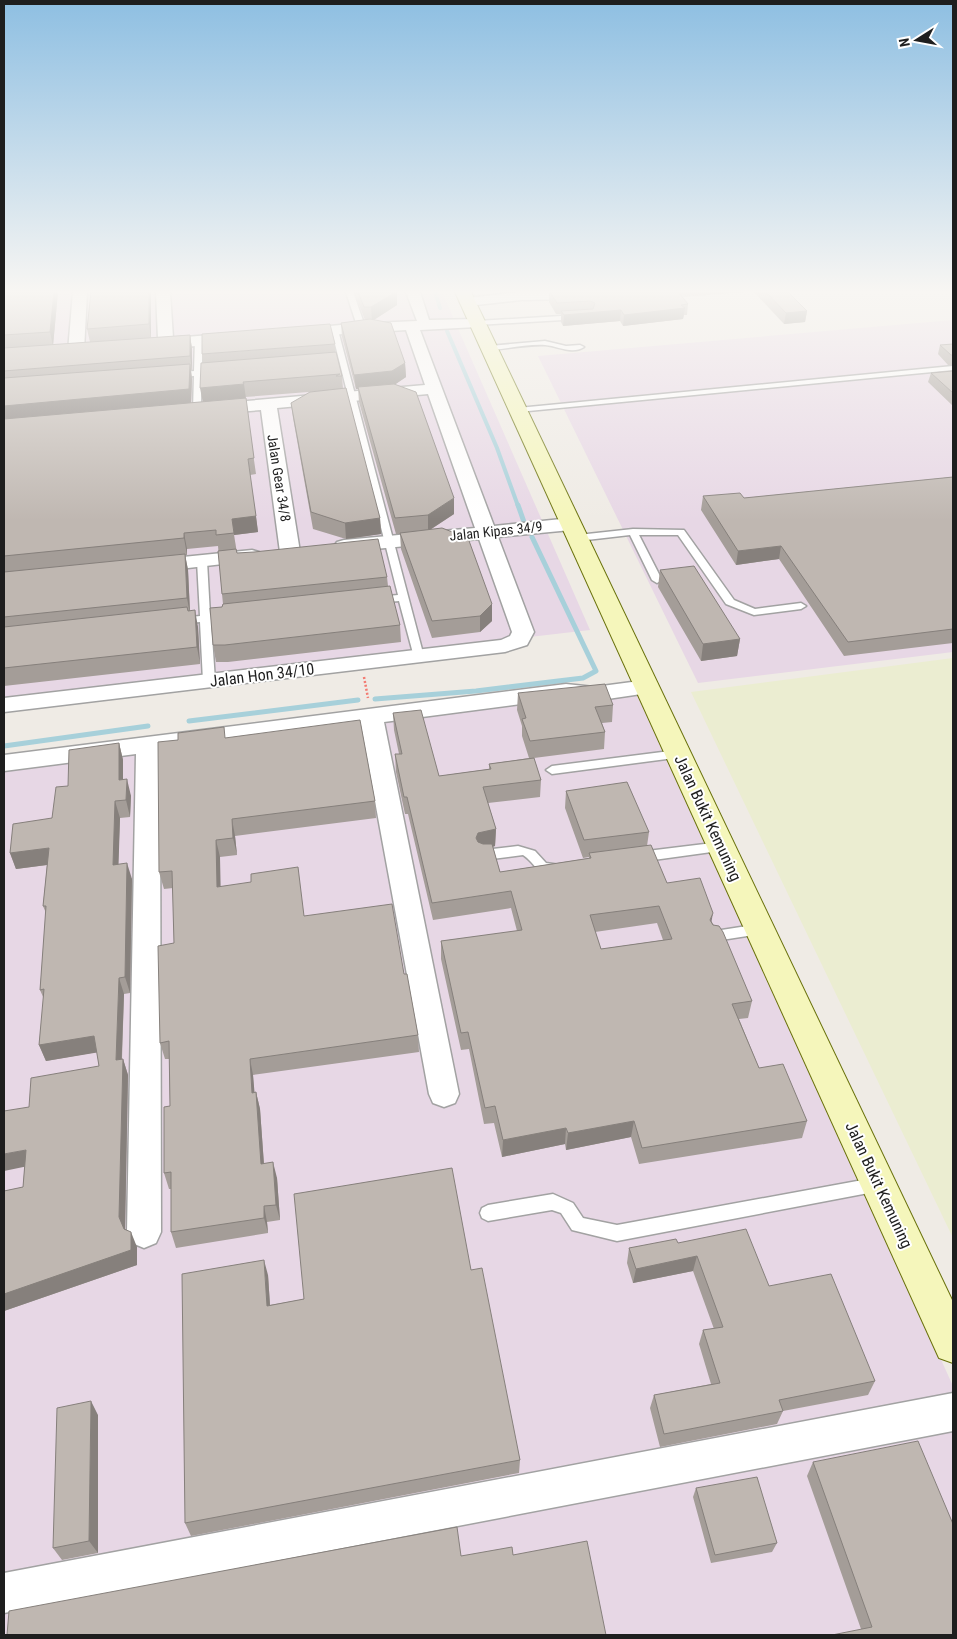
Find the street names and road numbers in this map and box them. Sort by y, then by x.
street label: Jalan Gear 34/8 [264,433,294,523]
street label: Jalan Kipas 34/9 [449,518,543,544]
street label: Jalan Hon 34/10 [209,659,315,691]
street label: Jalan Bukit Kemuning [670,752,746,884]
street label: Jalan Bukit Kemuning [841,1119,917,1251]

